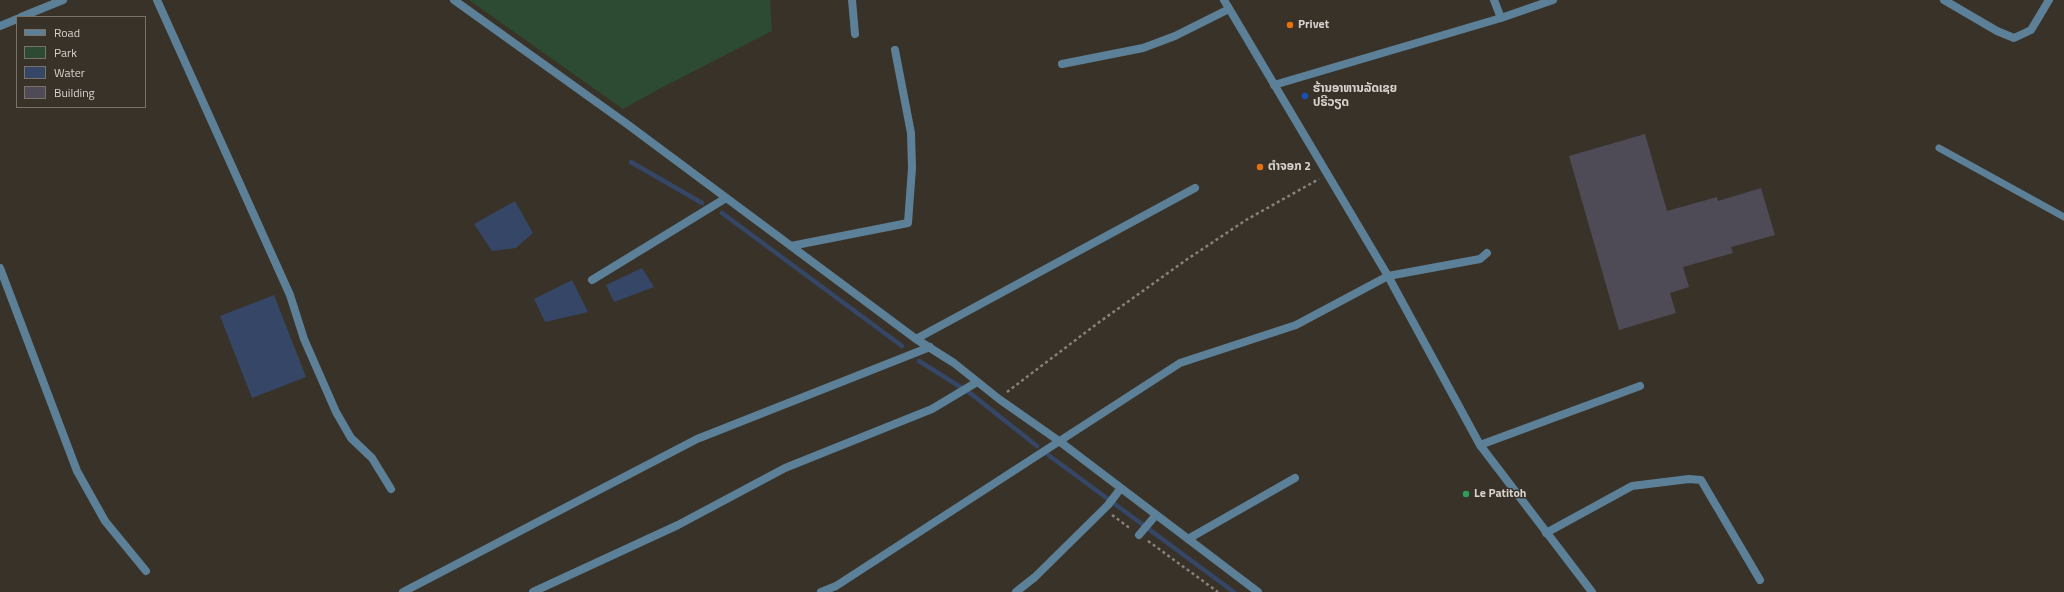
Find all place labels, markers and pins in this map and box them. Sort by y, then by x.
place label: Privet [1298,18,1329,32]
marker: Privet [1285,20,1295,30]
place label: ຮ້ານອາຫານລັດເຊຍ ປຣີວຽດ [1313,82,1397,110]
marker: ຮ້ານອາຫານລັດເຊຍ ປຣີວຽດ [1300,91,1310,101]
place label: ຕຳຈອກ 2 [1268,160,1311,174]
marker: ຕຳຈອກ 2 [1255,162,1265,172]
place label: Le Patitoh [1474,487,1526,501]
marker: Le Patitoh [1461,489,1471,499]

